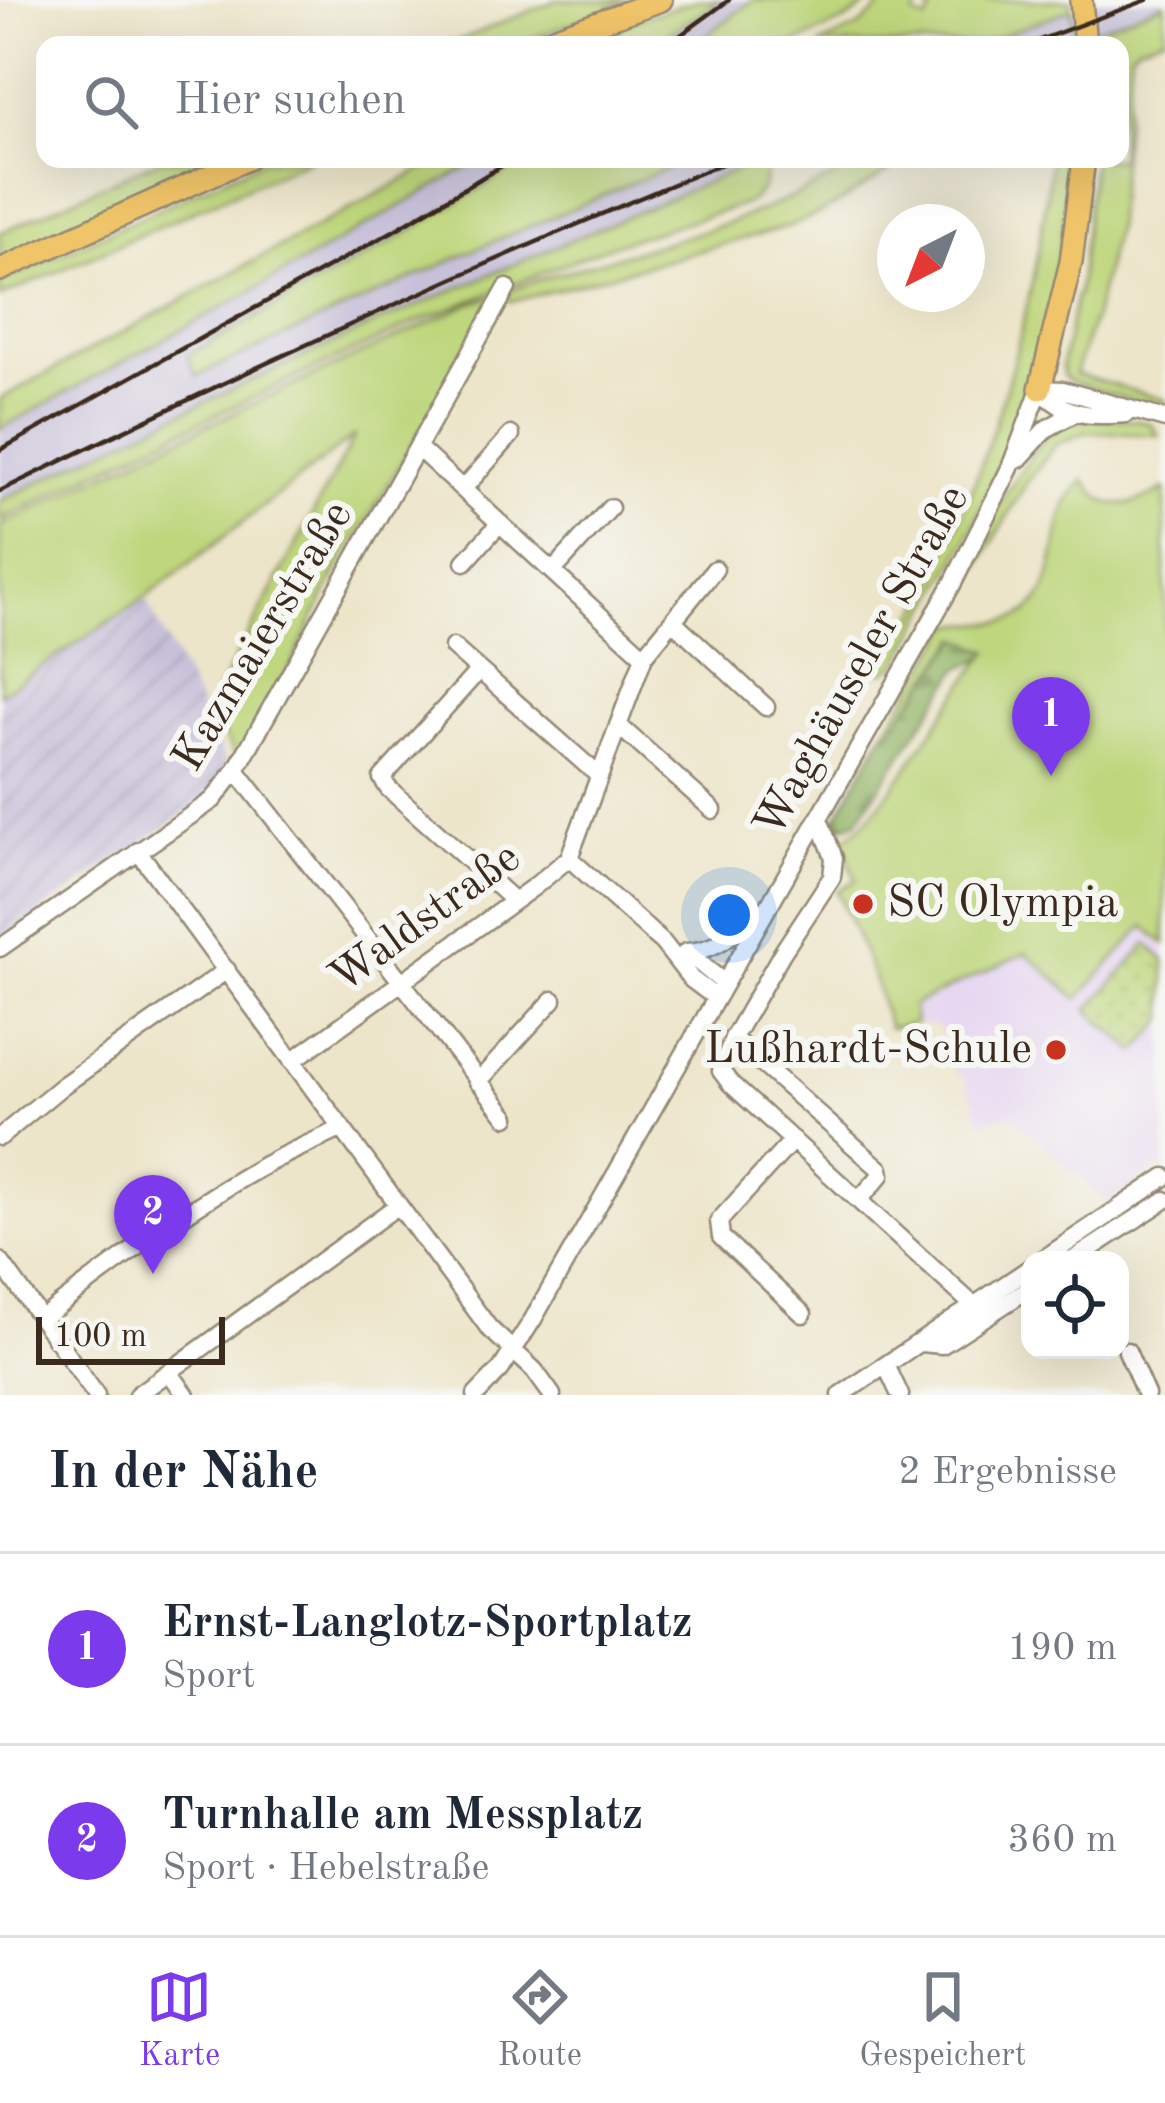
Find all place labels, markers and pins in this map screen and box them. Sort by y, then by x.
pin: 1 [1012,677,1090,776]
place label: SC Olympia [887,882,1119,927]
marker: SC Olympia [850,891,876,917]
place label: Lußhardt-Schule [704,1028,1032,1073]
marker: Lußhardt-Schule [1043,1037,1069,1063]
pin: 2 [114,1175,192,1274]

